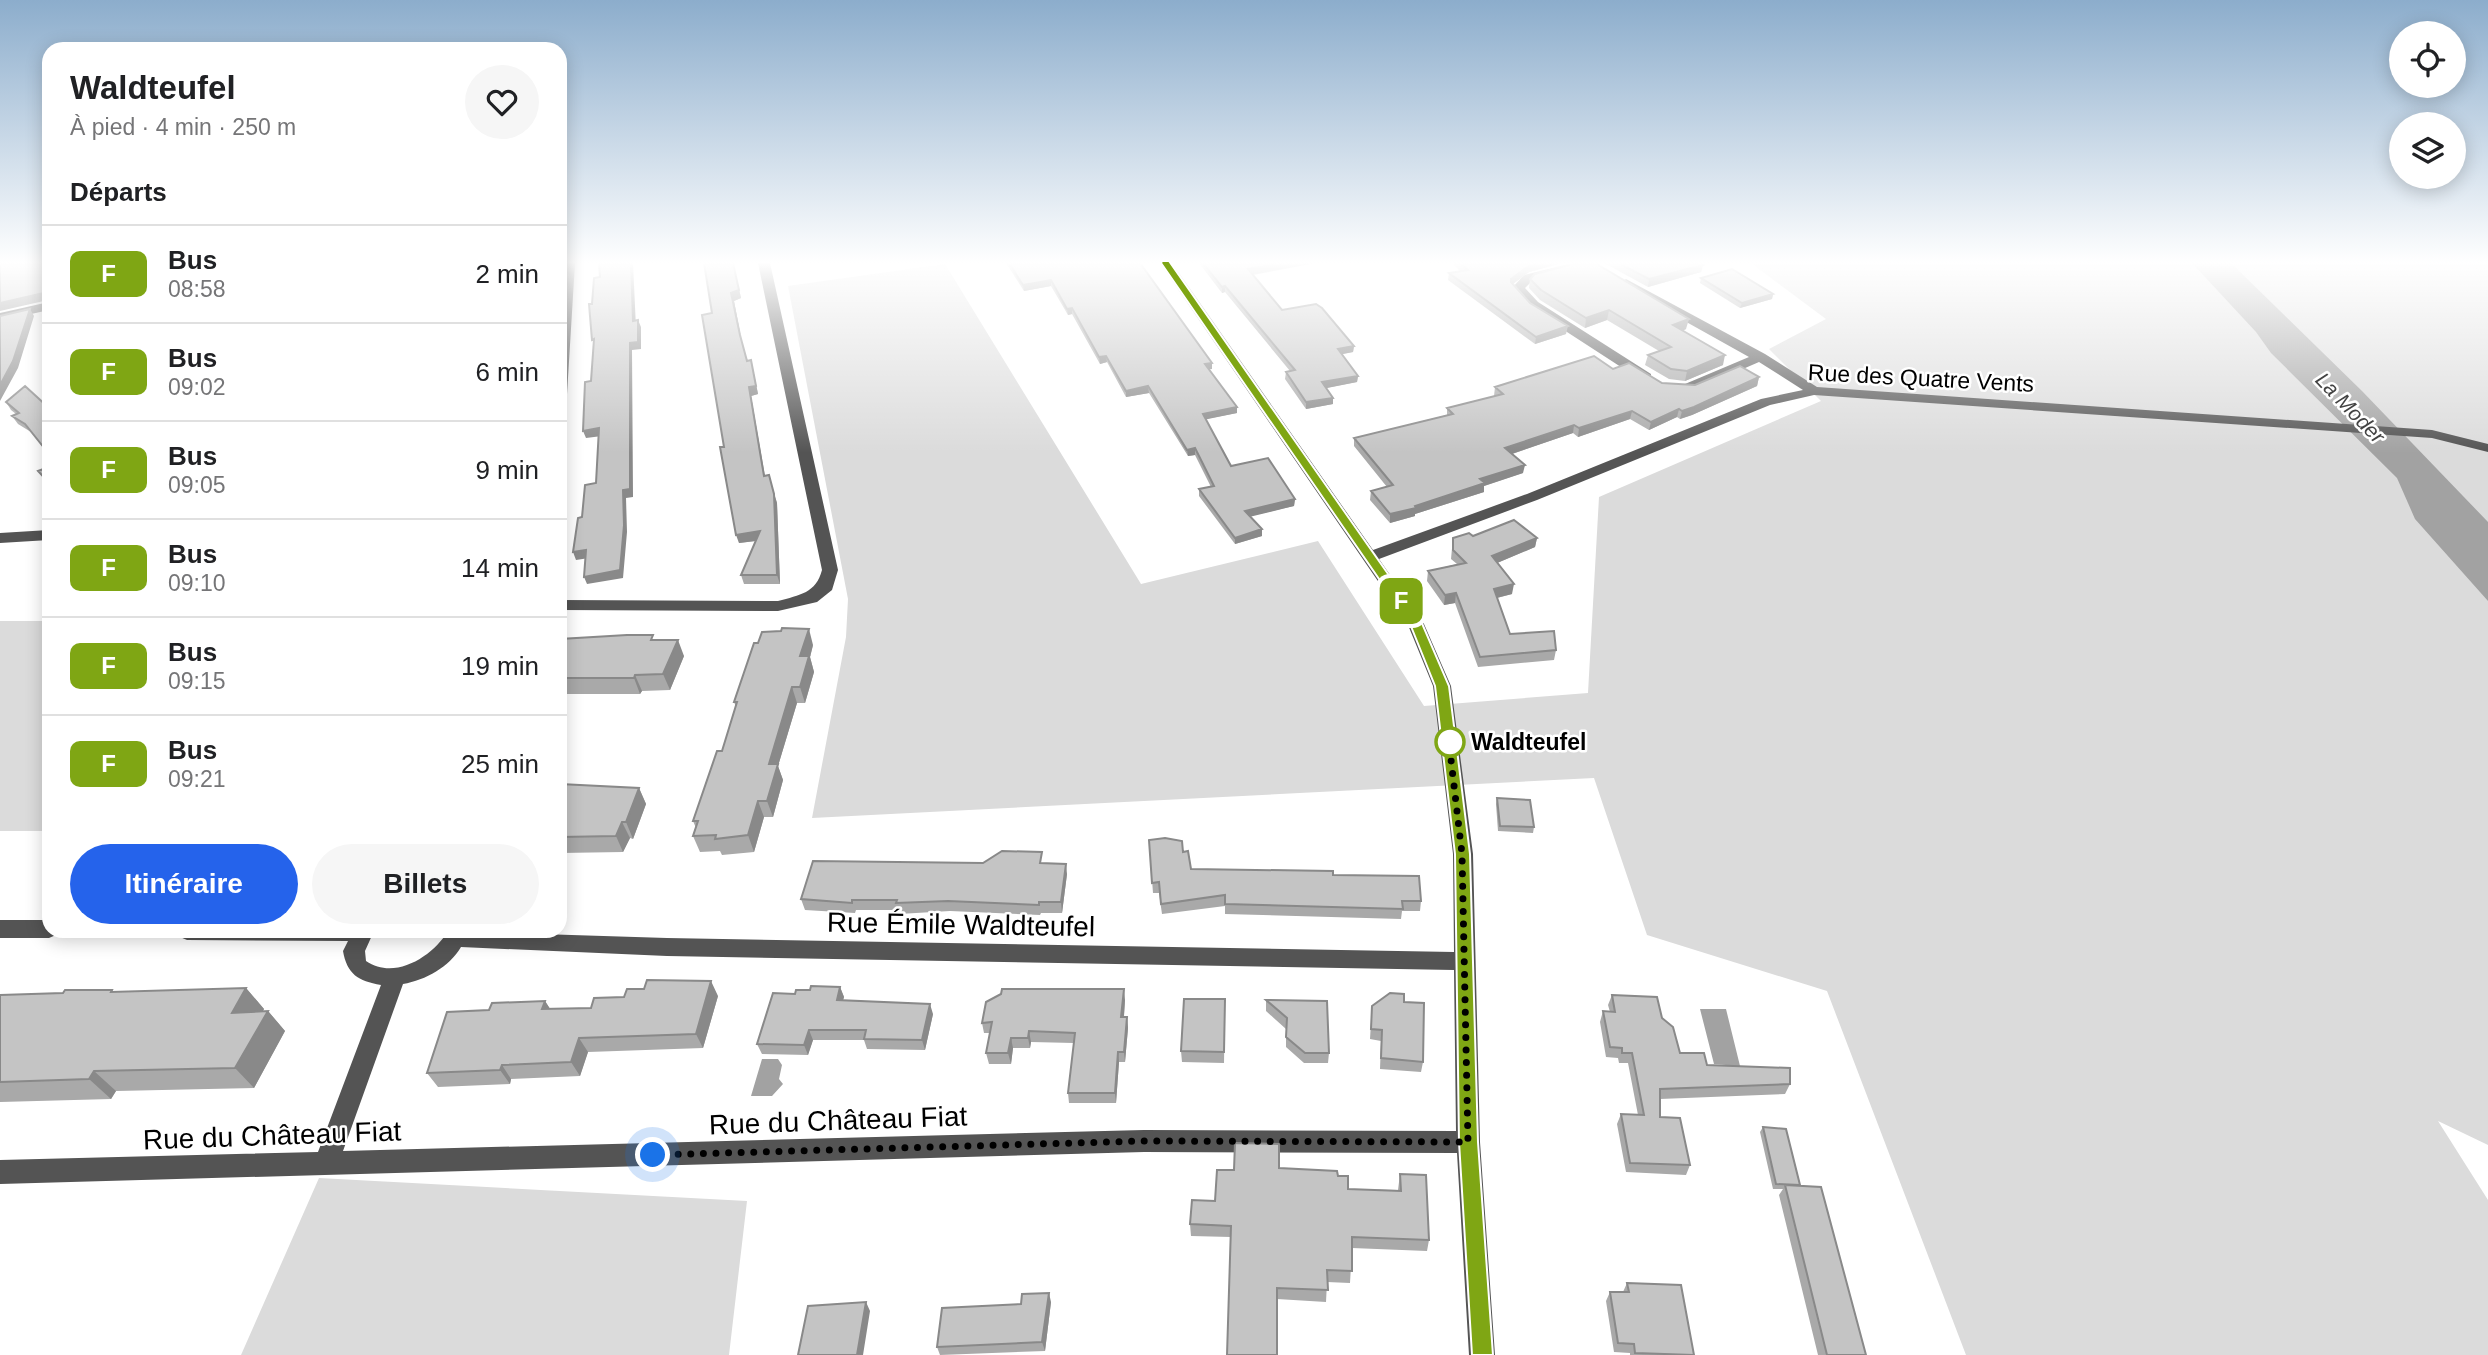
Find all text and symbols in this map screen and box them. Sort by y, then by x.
map controls [2389,21,2466,189]
button: locate [2389,21,2466,98]
button: heart [465,65,539,139]
text: Waldteufel [70,69,236,106]
button: layers [2389,112,2466,189]
text: À pied · 4 min · 250 m [70,114,296,140]
text: Départs [70,177,167,207]
text: Bus [168,245,217,275]
text: 2 min [475,259,539,289]
text: F [101,260,116,287]
text: 08:58 [168,276,226,302]
text: Bus [168,343,217,373]
text: 6 min [475,357,539,387]
text: F [101,358,116,385]
street label: Rue des Quatre Vents [1807,359,2035,397]
water label: La Moder [2311,368,2390,448]
text: 09:02 [168,374,226,400]
text: Bus [168,441,217,471]
text: 9 min [475,455,539,485]
text: F [101,456,116,483]
text: 09:05 [168,472,226,498]
text: Bus [168,539,217,569]
text: 14 min [461,553,539,583]
text: F [101,554,116,581]
text: 09:10 [168,570,226,596]
line badge: F [1378,578,1424,624]
text: F [1394,587,1408,614]
text: Bus [168,637,217,667]
text: 19 min [461,651,539,681]
text: F [101,652,116,679]
text: 09:15 [168,668,226,694]
marker: Waldteufel [1435,727,1465,757]
place label: Waldteufel [1471,729,1586,755]
text: Bus [168,735,217,765]
text: 25 min [461,749,539,779]
text: F [101,750,116,777]
text: 09:21 [168,766,226,792]
button: Itinéraire [70,844,298,924]
button: Billets [312,844,539,924]
street label: Rue Émile Waldteufel [827,907,1095,942]
street label: Rue du Château Fiat [708,1100,968,1140]
street label: Rue du Château Fiat [142,1115,402,1155]
your location [635,1137,670,1172]

